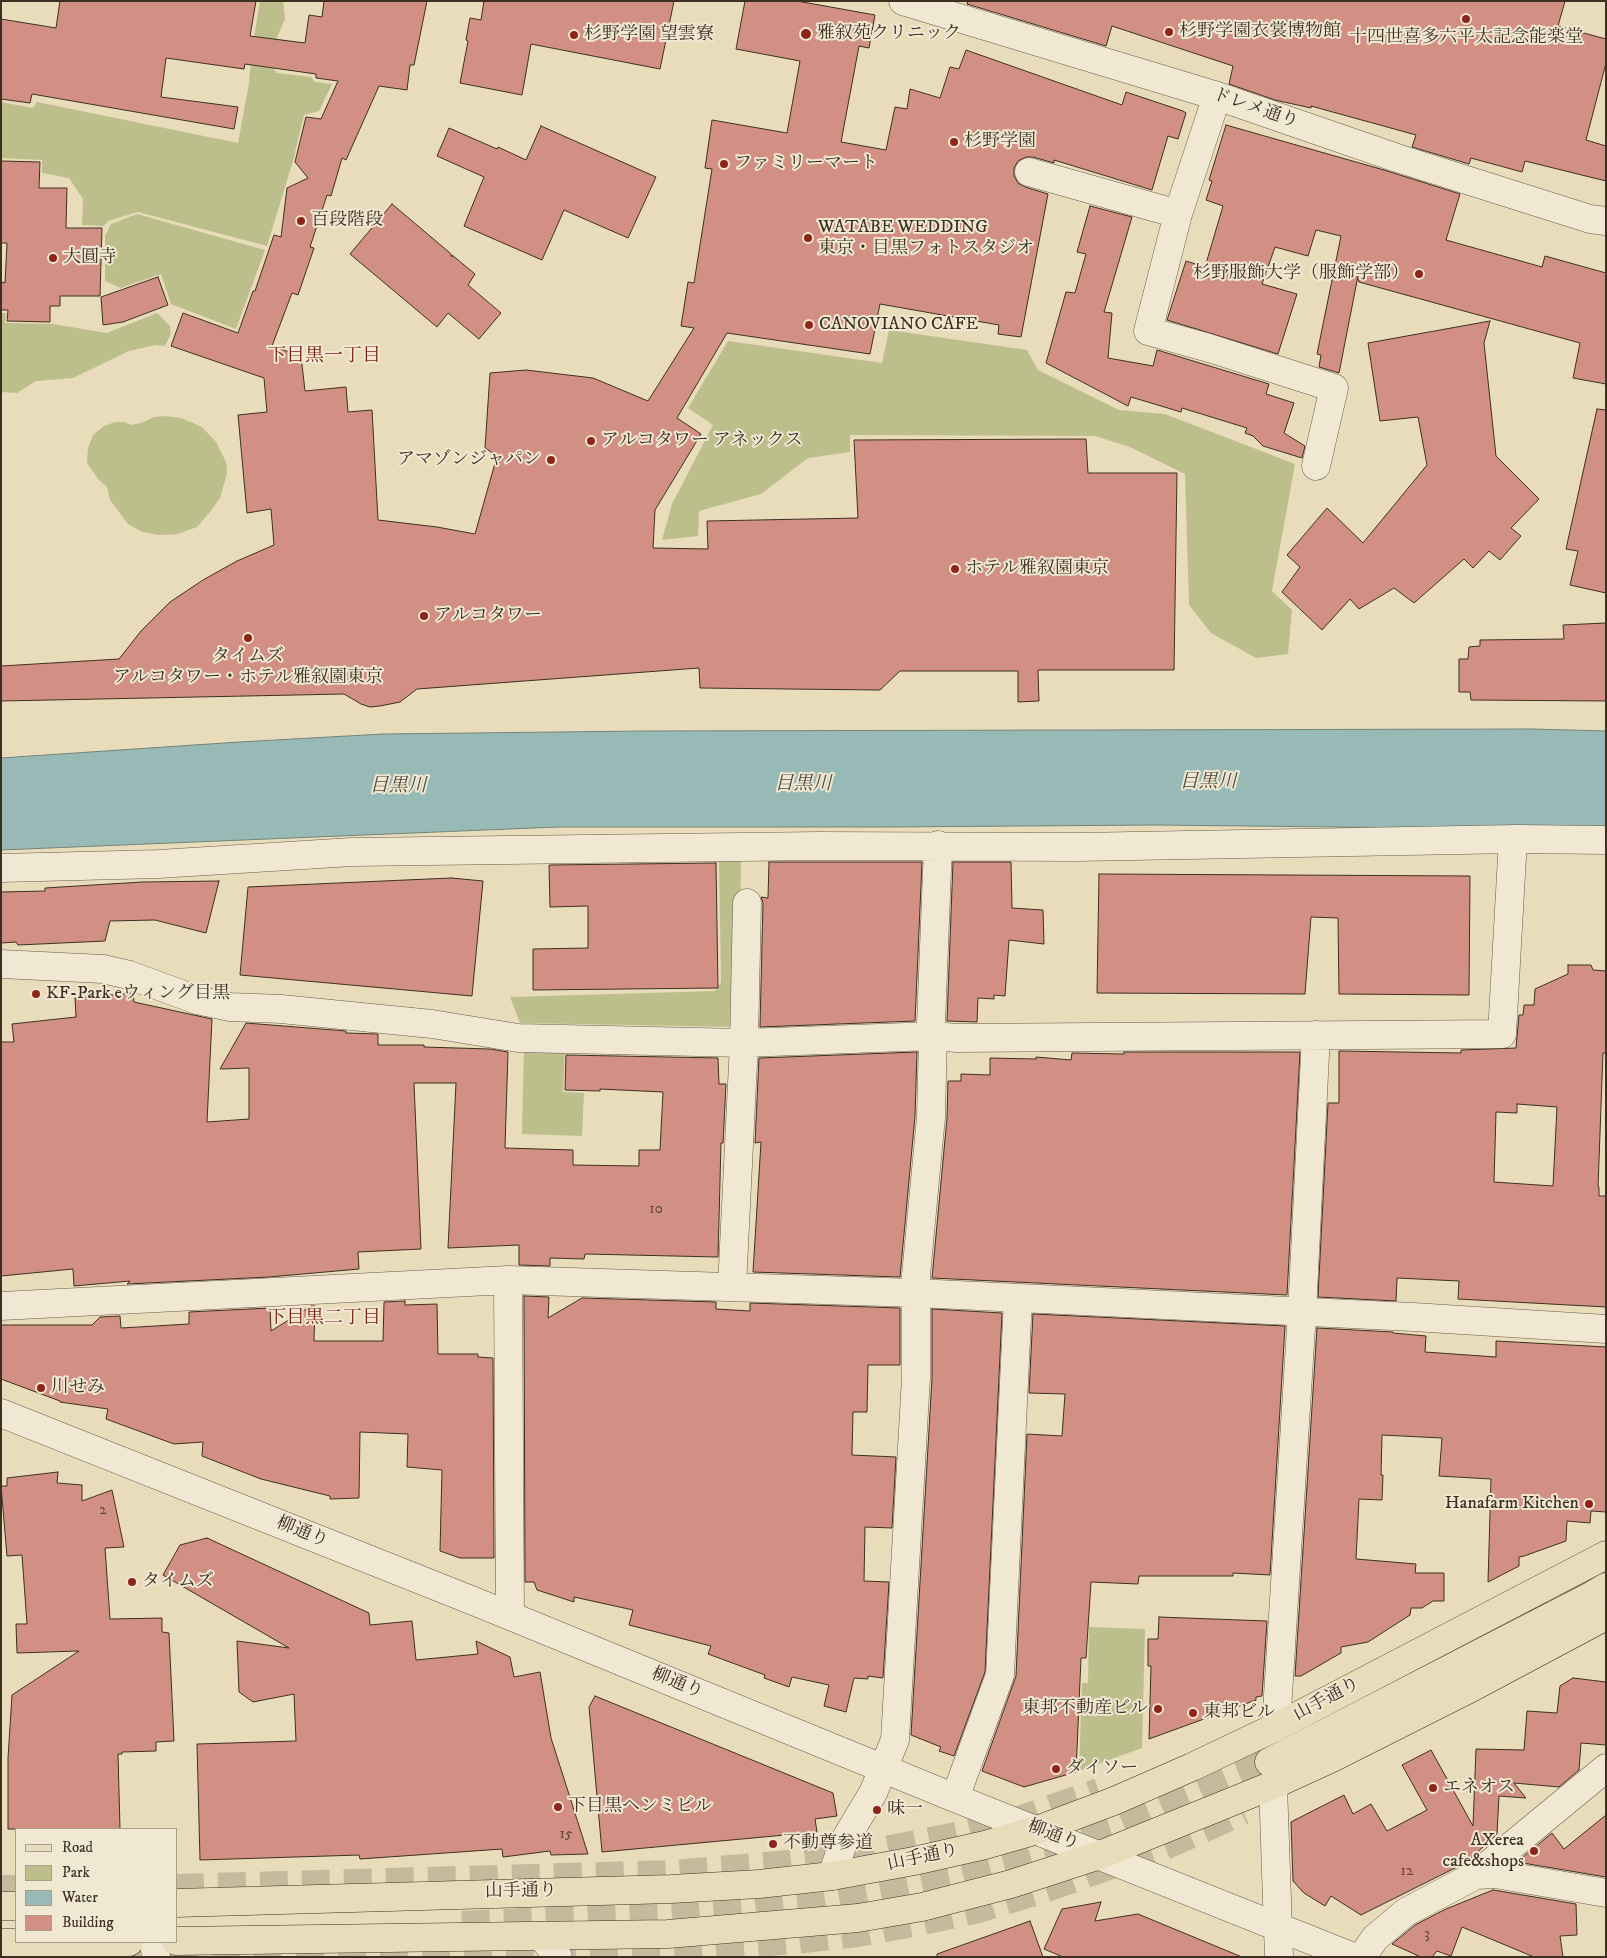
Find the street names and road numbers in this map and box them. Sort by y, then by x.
street label: ドレメ通り [1209,84,1301,134]
street label: 柳通り [273,1513,331,1553]
street label: 柳通り [648,1664,706,1704]
street label: 山手通り [1290,1674,1364,1726]
street label: 柳通り [1024,1816,1082,1856]
street label: 山手通り [886,1840,960,1876]
street label: 山手通り [485,1881,557,1903]

